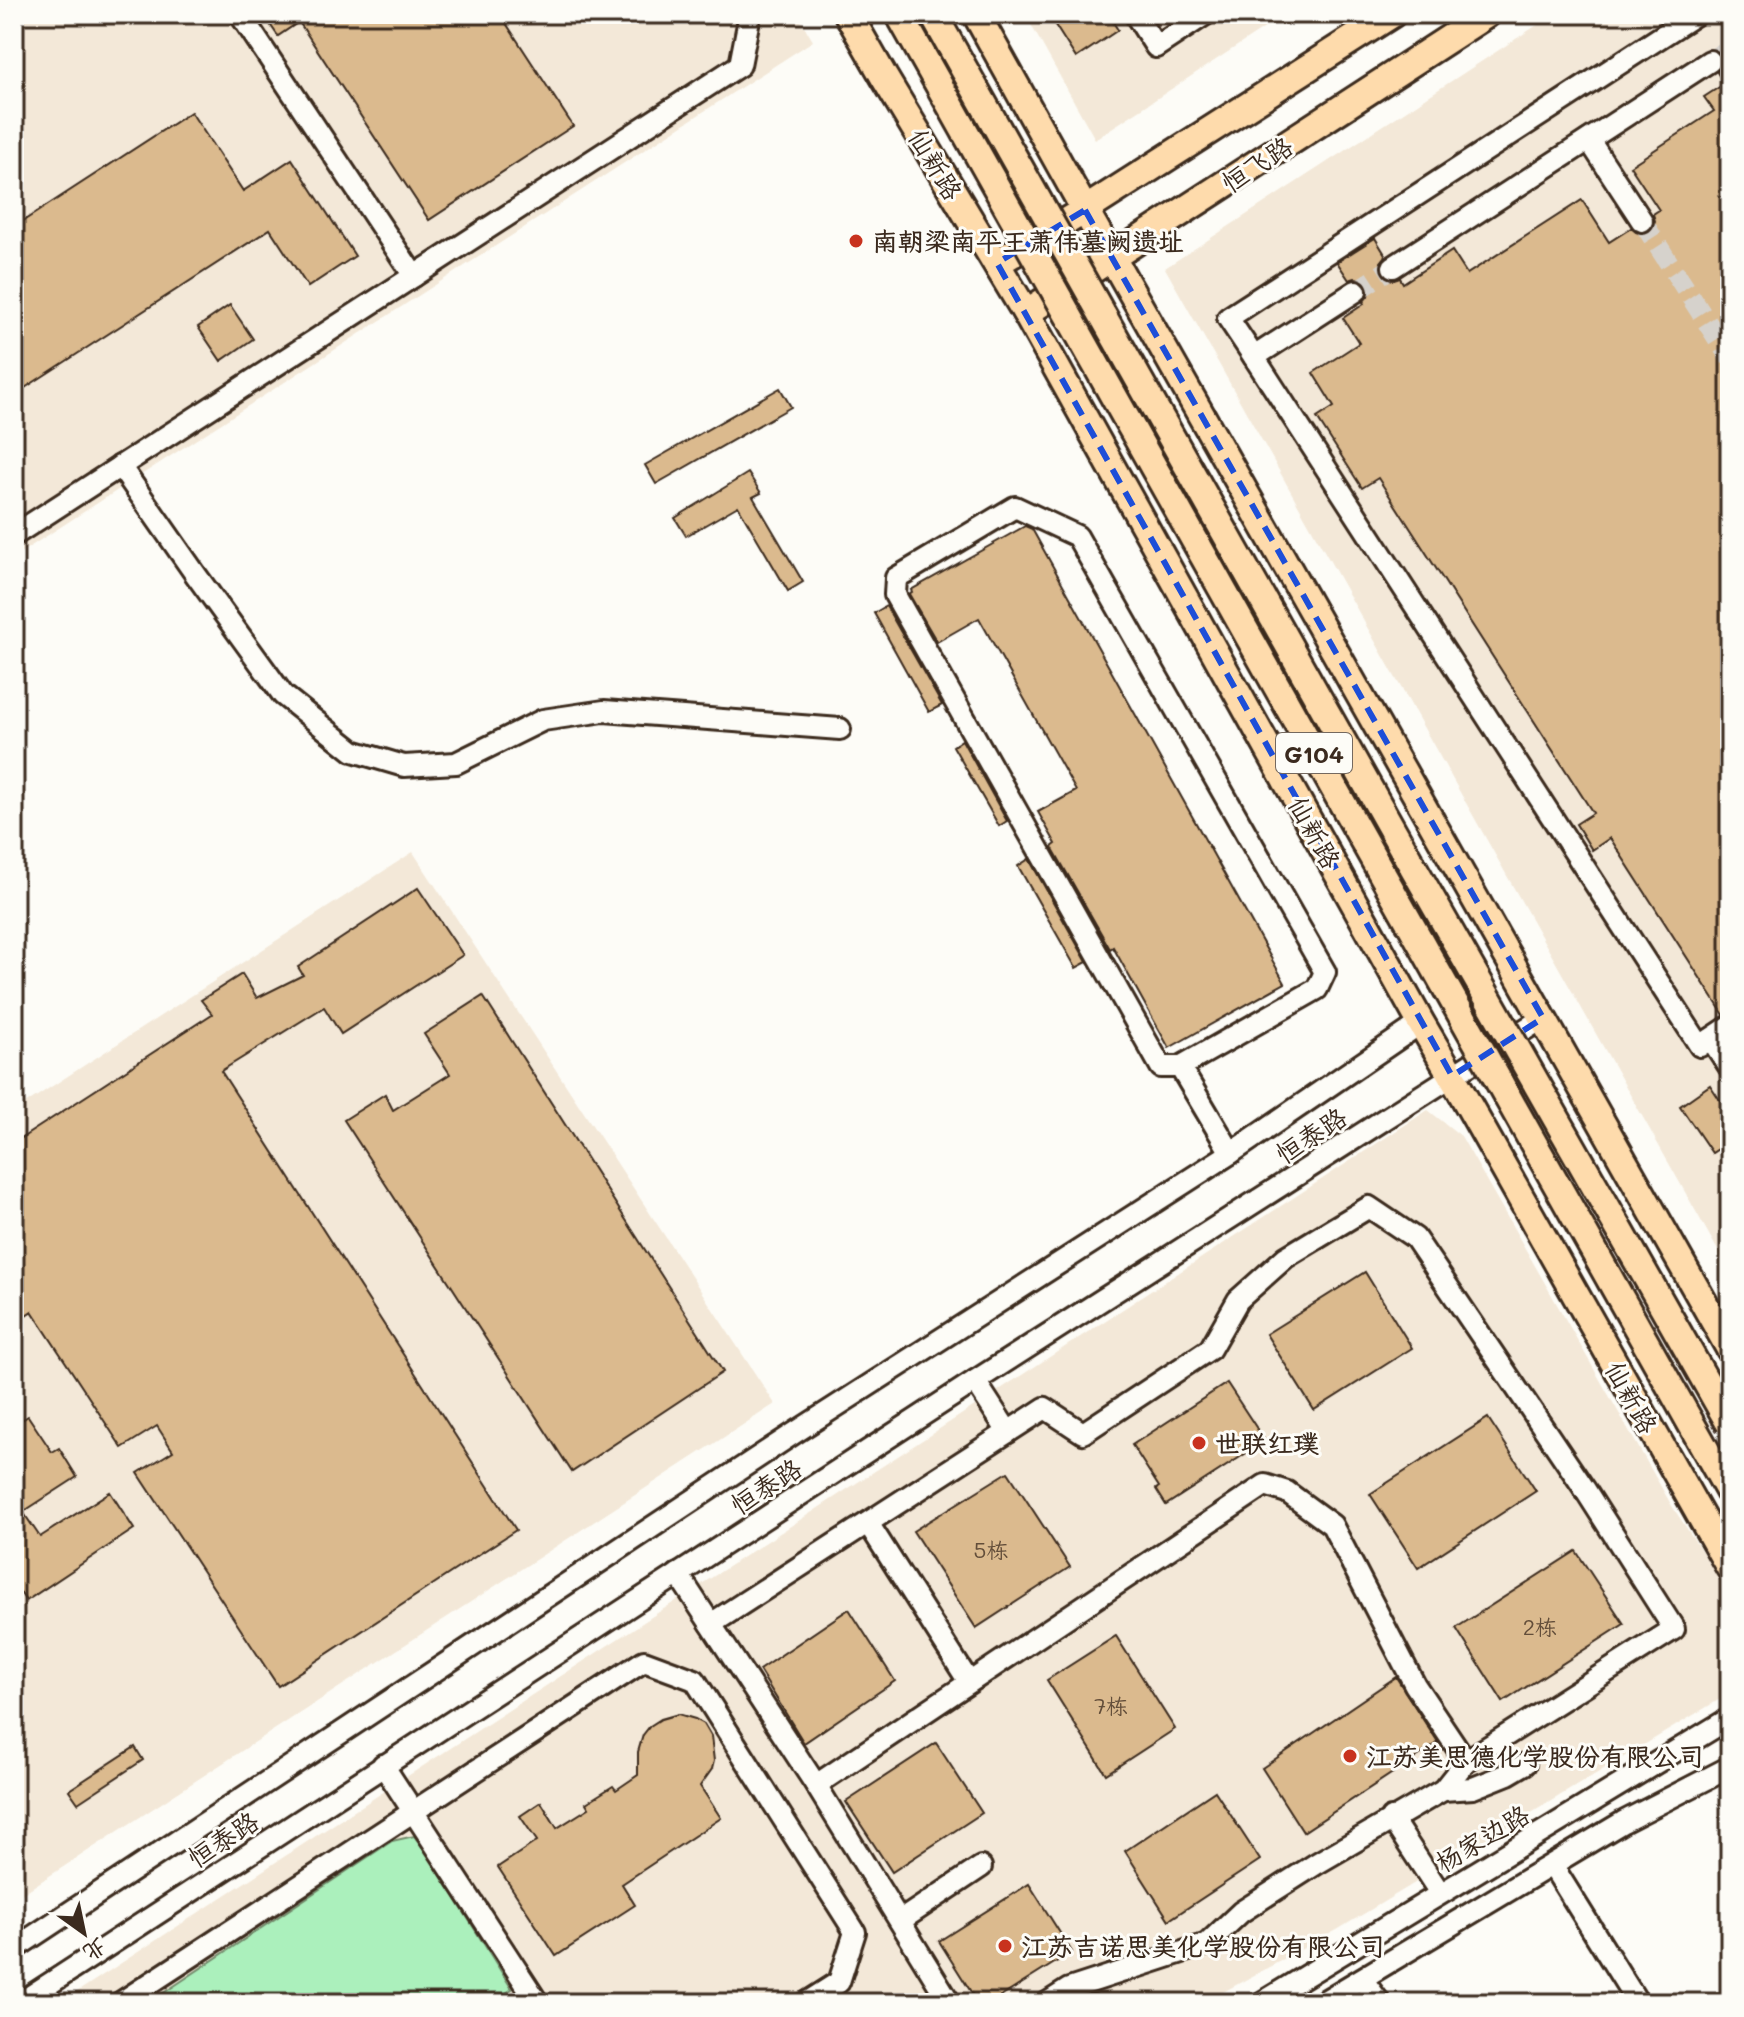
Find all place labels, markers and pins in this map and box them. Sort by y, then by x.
place label: 南朝梁南平王萧伟墓阙遗址 [872,224,1184,258]
marker: 南朝梁南平王萧伟墓阙遗址 [847,232,865,250]
place label: 世联红璞 [1215,1426,1319,1460]
marker: 世联红璞 [1190,1434,1208,1452]
place label: 江苏美思德化学股份有限公司 [1366,1739,1704,1773]
marker: 江苏美思德化学股份有限公司 [1341,1747,1359,1765]
place label: 江苏吉诺思美化学股份有限公司 [1021,1929,1385,1963]
marker: 江苏吉诺思美化学股份有限公司 [996,1937,1014,1955]

